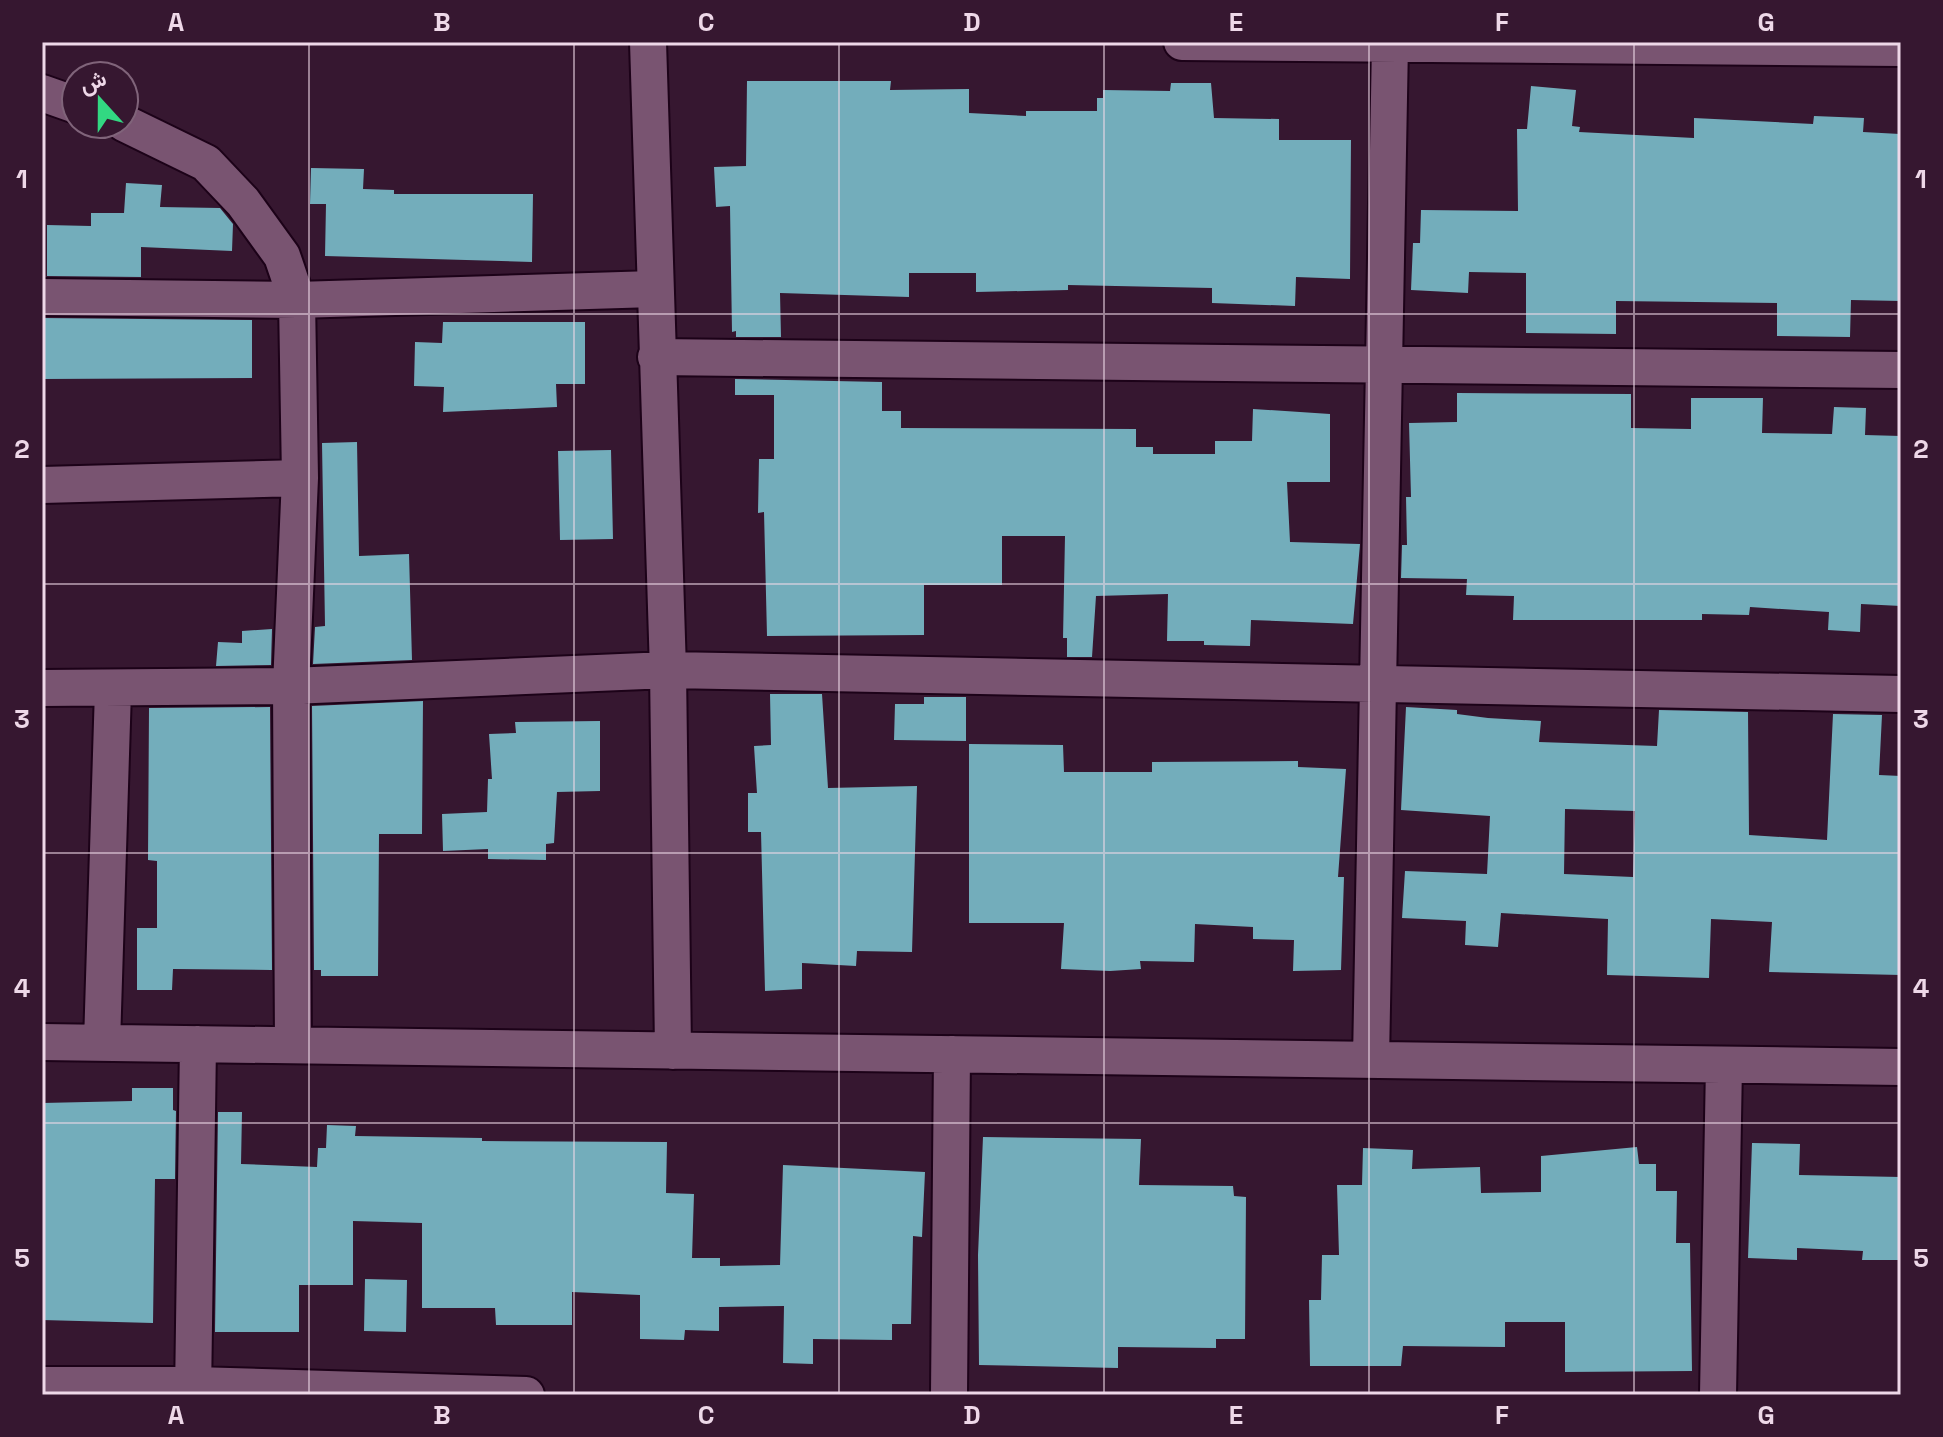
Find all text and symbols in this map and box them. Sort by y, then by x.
text: A [168,5,185,39]
text: B [433,5,451,39]
text: C [698,5,714,39]
text: D [963,5,981,39]
text: E [1229,5,1243,39]
text: F [1495,5,1509,39]
text: G [1757,5,1775,39]
north arrow [60,60,140,140]
text: ش [75,64,110,99]
text: 1 [16,162,28,196]
text: 1 [1915,162,1927,196]
text: 2 [14,432,30,466]
text: 2 [1913,432,1929,466]
text: 3 [14,702,30,736]
text: 3 [1913,702,1929,736]
text: 4 [14,971,30,1005]
text: 4 [1913,971,1929,1005]
text: 5 [14,1241,30,1275]
text: 5 [1913,1241,1929,1275]
text: A [168,1398,185,1432]
text: B [433,1398,451,1432]
text: C [698,1398,714,1432]
text: D [963,1398,981,1432]
text: E [1229,1398,1243,1432]
text: F [1495,1398,1509,1432]
text: G [1757,1398,1775,1432]

